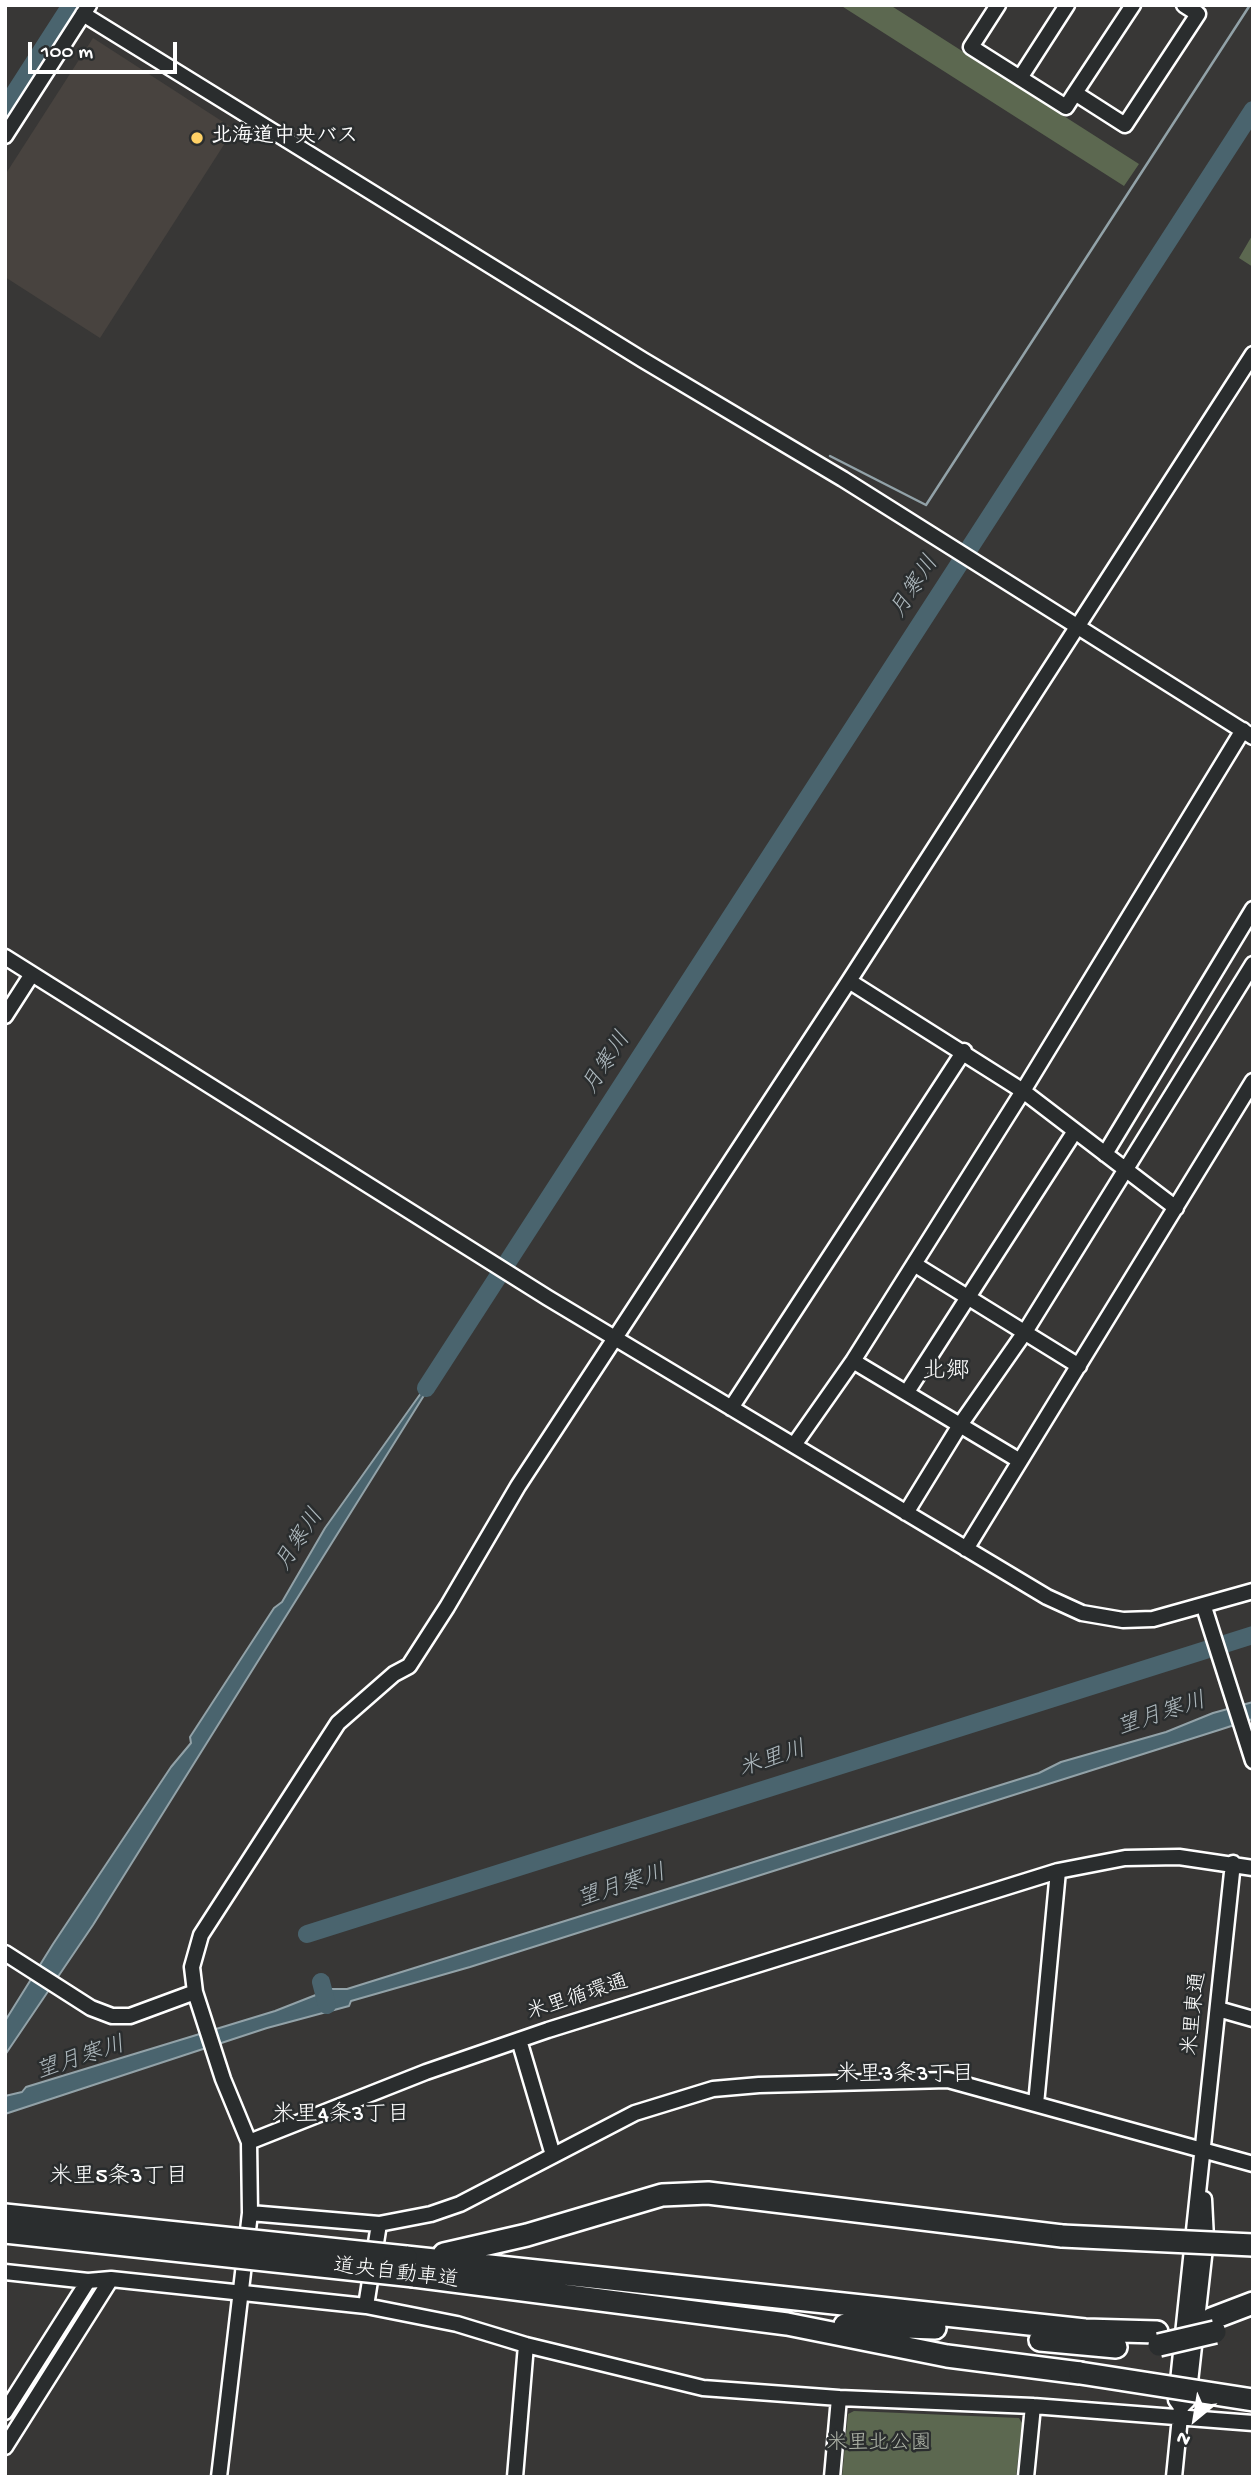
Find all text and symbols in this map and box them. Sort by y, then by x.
scale bar [32,28,180,72]
text: 100 m [41,41,93,66]
place label: 北海道中央バス [211,125,358,151]
marker: 北海道中央バス [189,130,205,146]
water label: 月寒川 [886,552,946,624]
water label: 月寒川 [578,1028,638,1100]
district label: 北郷 [922,1359,970,1387]
water label: 月寒川 [271,1505,331,1577]
water label: 望月寒川 [1114,1689,1210,1743]
water label: 米里川 [736,1737,810,1785]
water label: 望月寒川 [574,1861,670,1915]
street label: 米里循環通 [524,1971,632,2027]
street label: 米里東通 [1179,1971,1213,2057]
water label: 望月寒川 [33,2033,129,2087]
district label: 米里3条3丁目 [836,2062,974,2090]
district label: 米里4条3丁目 [272,2102,410,2130]
district label: 米里5条3丁目 [49,2164,189,2192]
street label: 道央自動車道 [332,2255,460,2295]
north arrow [1160,2384,1230,2454]
text: N [1173,2425,1195,2451]
park label: 米里北公園 [827,2432,931,2458]

